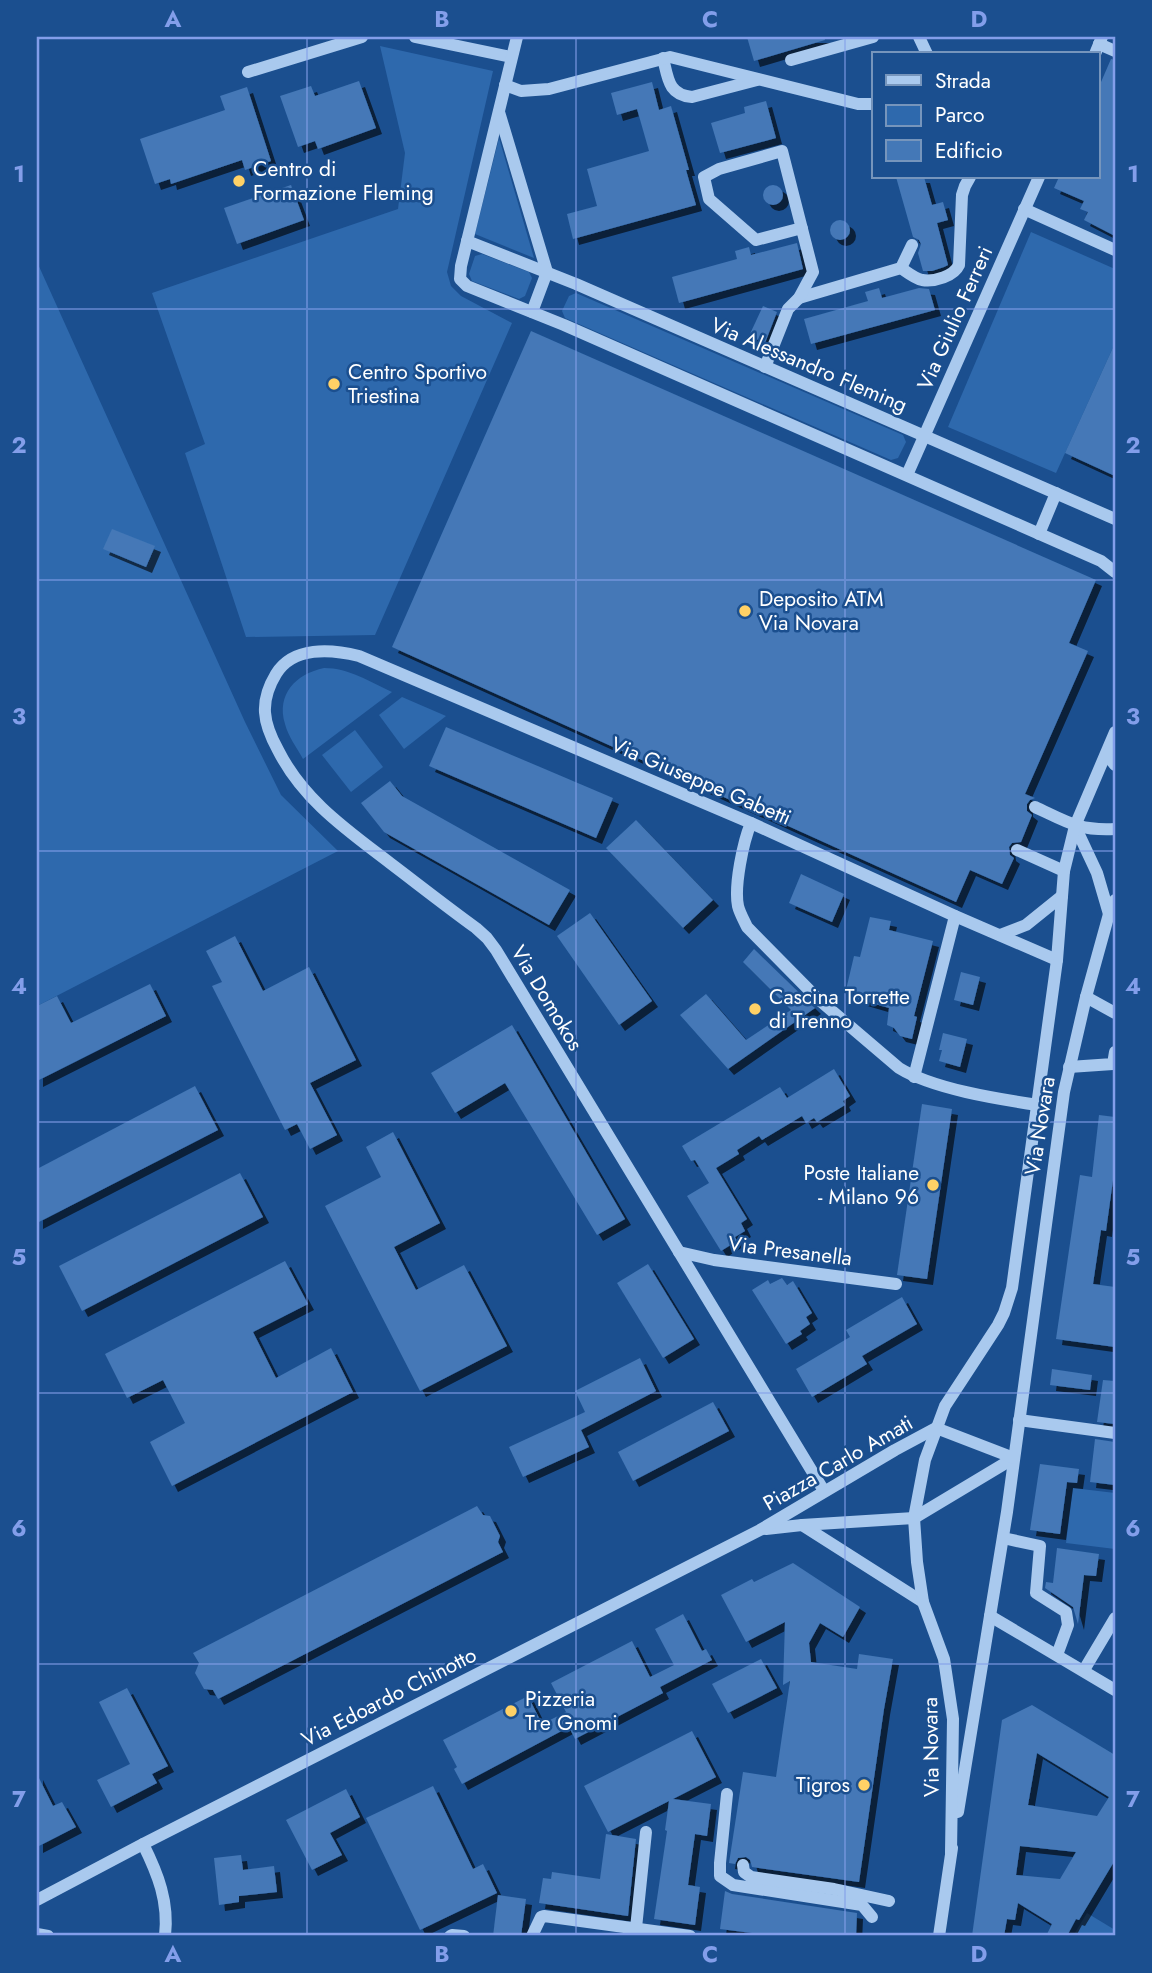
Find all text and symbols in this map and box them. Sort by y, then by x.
text: A [164,2,182,36]
text: B [434,2,450,36]
text: C [702,2,718,36]
text: D [971,2,988,36]
legend [872,52,1100,178]
text: Strada [935,66,991,96]
text: Parco [935,100,984,130]
text: Edificio [935,136,1002,166]
place label: Centro di Formazione Fleming [253,154,434,208]
text: 1 [13,157,25,191]
text: 1 [1127,157,1139,191]
marker: Centro di Formazione Fleming [231,173,247,189]
street label: Via Giulio Ferreri [910,241,1000,395]
street label: Via Alessandro Fleming [706,310,912,420]
place label: Centro Sportivo Triestina [348,357,487,411]
marker: Centro Sportivo Triestina [326,376,342,392]
text: 2 [11,428,27,462]
text: 2 [1125,428,1141,462]
place label: Deposito ATM Via Novara [759,584,883,638]
marker: Deposito ATM Via Novara [737,603,753,619]
text: 3 [12,699,26,733]
text: 3 [1126,699,1140,733]
street label: Via Giuseppe Gabetti [606,729,796,833]
street label: Via Domokos [504,940,590,1056]
text: 4 [11,969,27,1003]
text: 4 [1125,969,1141,1003]
place label: Cascina Torrette di Trenno [769,982,910,1036]
marker: Cascina Torrette di Trenno [747,1001,763,1017]
street label: Via Novara [1017,1074,1063,1178]
place label: Poste Italiane - Milano 96 [804,1158,919,1212]
marker: Poste Italiane - Milano 96 [925,1177,941,1193]
street label: Via Presanella [726,1229,854,1273]
text: 5 [12,1240,26,1274]
text: 5 [1126,1240,1140,1274]
street label: Piazza Carlo Amati [758,1408,918,1518]
text: 6 [11,1511,27,1545]
text: 6 [1125,1511,1141,1545]
street label: Via Edoardo Chinotto [296,1640,482,1754]
place label: Pizzeria Tre Gnomi [525,1684,618,1738]
street label: Via Novara [915,1697,947,1797]
marker: Pizzeria Tre Gnomi [503,1703,519,1719]
place label: Tigros [796,1770,850,1800]
marker: Tigros [856,1777,872,1793]
text: 7 [12,1782,26,1816]
text: 7 [1126,1782,1140,1816]
text: A [164,1937,182,1971]
text: B [434,1937,450,1971]
text: C [702,1937,718,1971]
text: D [971,1937,988,1971]

